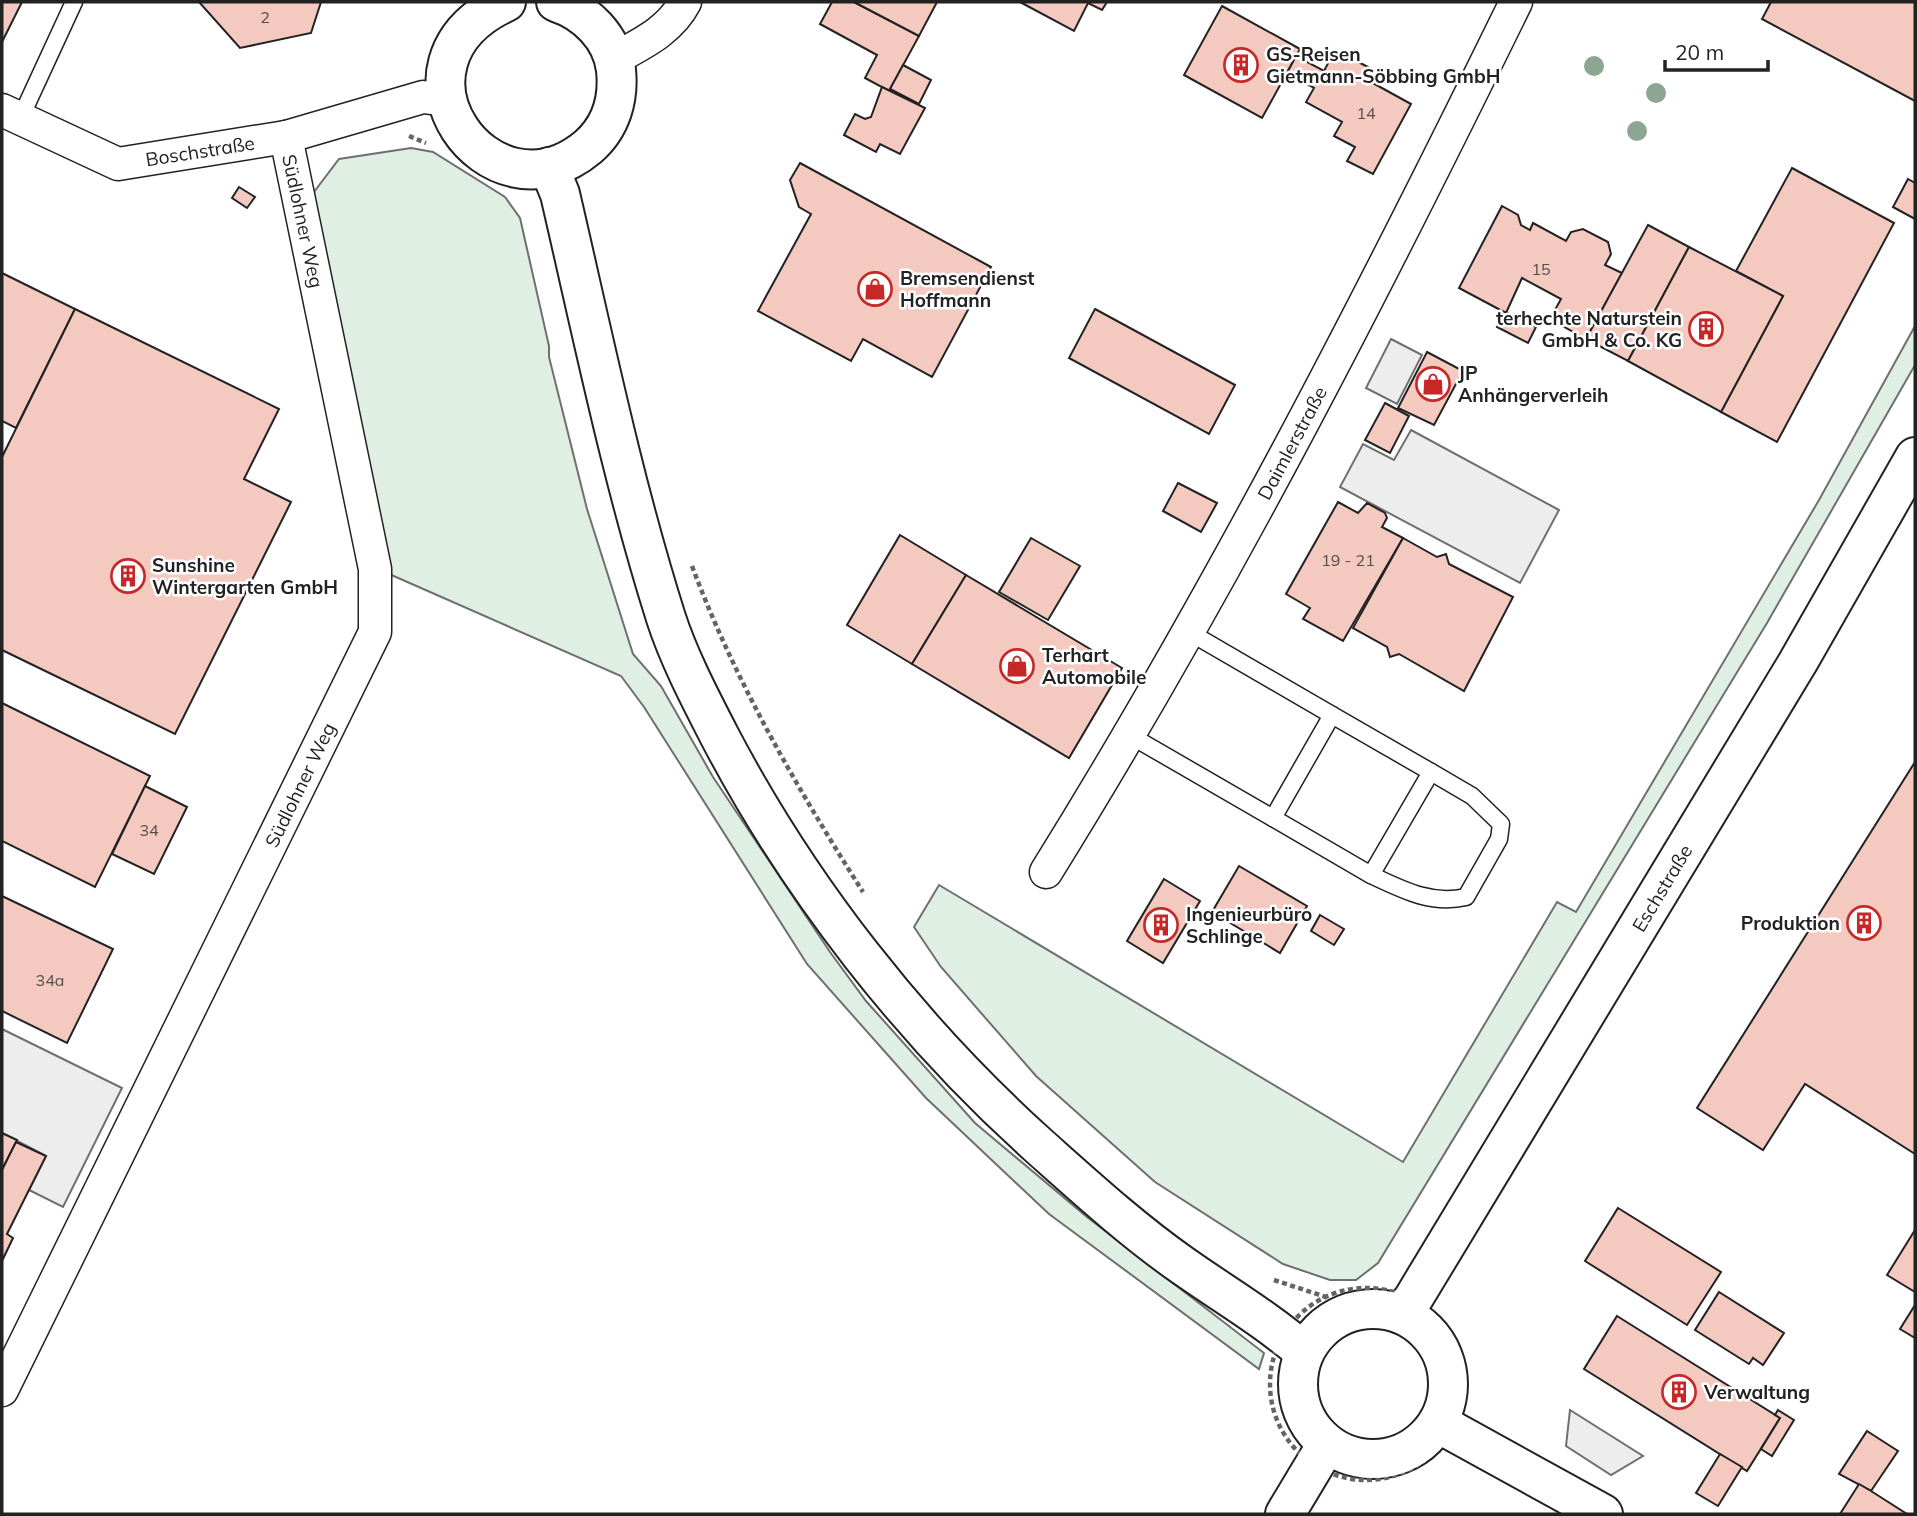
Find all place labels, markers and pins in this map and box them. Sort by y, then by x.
place label: GS-Reisen Gietmann-Söbbing GmbH [1266,42,1500,88]
building icon: GS-Reisen Gietmann-Söbbing GmbH [1222,46,1260,84]
place label: Bremsendienst Hoffmann [900,266,1035,312]
shop icon: Bremsendienst Hoffmann [856,270,894,308]
place label: terhechte Naturstein GmbH & Co. KG [1496,306,1682,352]
building icon: terhechte Naturstein GmbH & Co. KG [1687,310,1725,348]
place label: JP Anhängerverleih [1458,361,1608,407]
shop icon: JP Anhängerverleih [1414,365,1452,403]
place label: Sunshine Wintergarten GmbH [152,553,338,599]
building icon: Sunshine Wintergarten GmbH [109,557,147,595]
place label: Terhart Automobile [1042,643,1146,689]
shop icon: Terhart Automobile [998,647,1036,685]
place label: Ingenieurbüro Schlinge [1186,902,1312,948]
building icon: Produktion [1845,904,1883,942]
building icon: Ingenieurbüro Schlinge [1142,906,1180,944]
place label: Produktion [1741,911,1840,935]
building icon: Verwaltung [1660,1373,1698,1411]
place label: Verwaltung [1703,1380,1810,1404]

